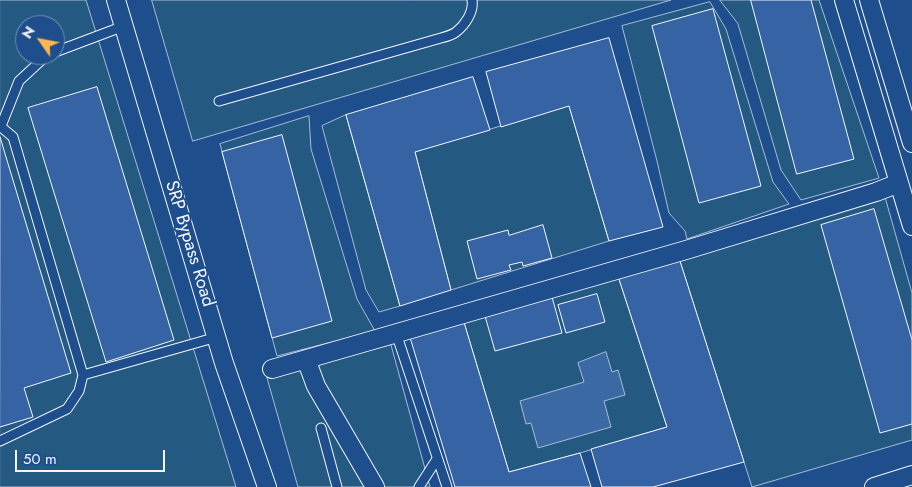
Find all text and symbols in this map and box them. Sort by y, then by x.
north arrow [15,15,65,65]
text: N [17,22,40,42]
street label: SRP Bypass Road [160,178,218,310]
scale bar [18,440,168,472]
text: 50 m [23,448,57,470]

